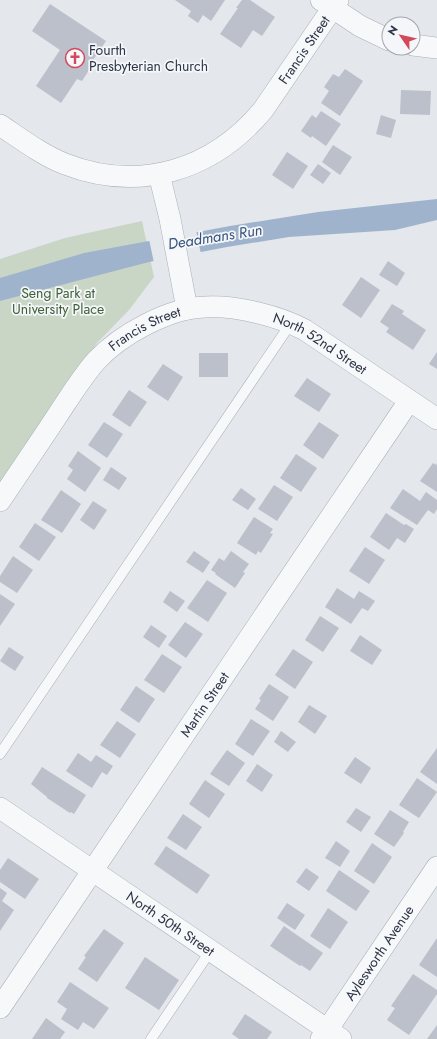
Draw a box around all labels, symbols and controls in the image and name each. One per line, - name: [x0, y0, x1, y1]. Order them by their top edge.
- street label: Francis Street: [273, 11, 335, 88]
- north arrow: [381, 16, 421, 56]
- text: N: [384, 22, 402, 39]
- place label: Fourth Presbyterian Church: [89, 40, 208, 76]
- church icon: Fourth Presbyterian Church: [64, 47, 86, 69]
- water label: Deadmans Run: [166, 219, 264, 255]
- park label: Seng Park at University Place: [12, 283, 104, 319]
- street label: Francis Street: [104, 301, 183, 356]
- street label: North 52nd Street: [270, 308, 372, 379]
- street label: Martin Street: [175, 667, 234, 741]
- street label: North 50th Street: [122, 886, 219, 961]
- street label: Aylesworth Avenue: [340, 901, 419, 1004]

